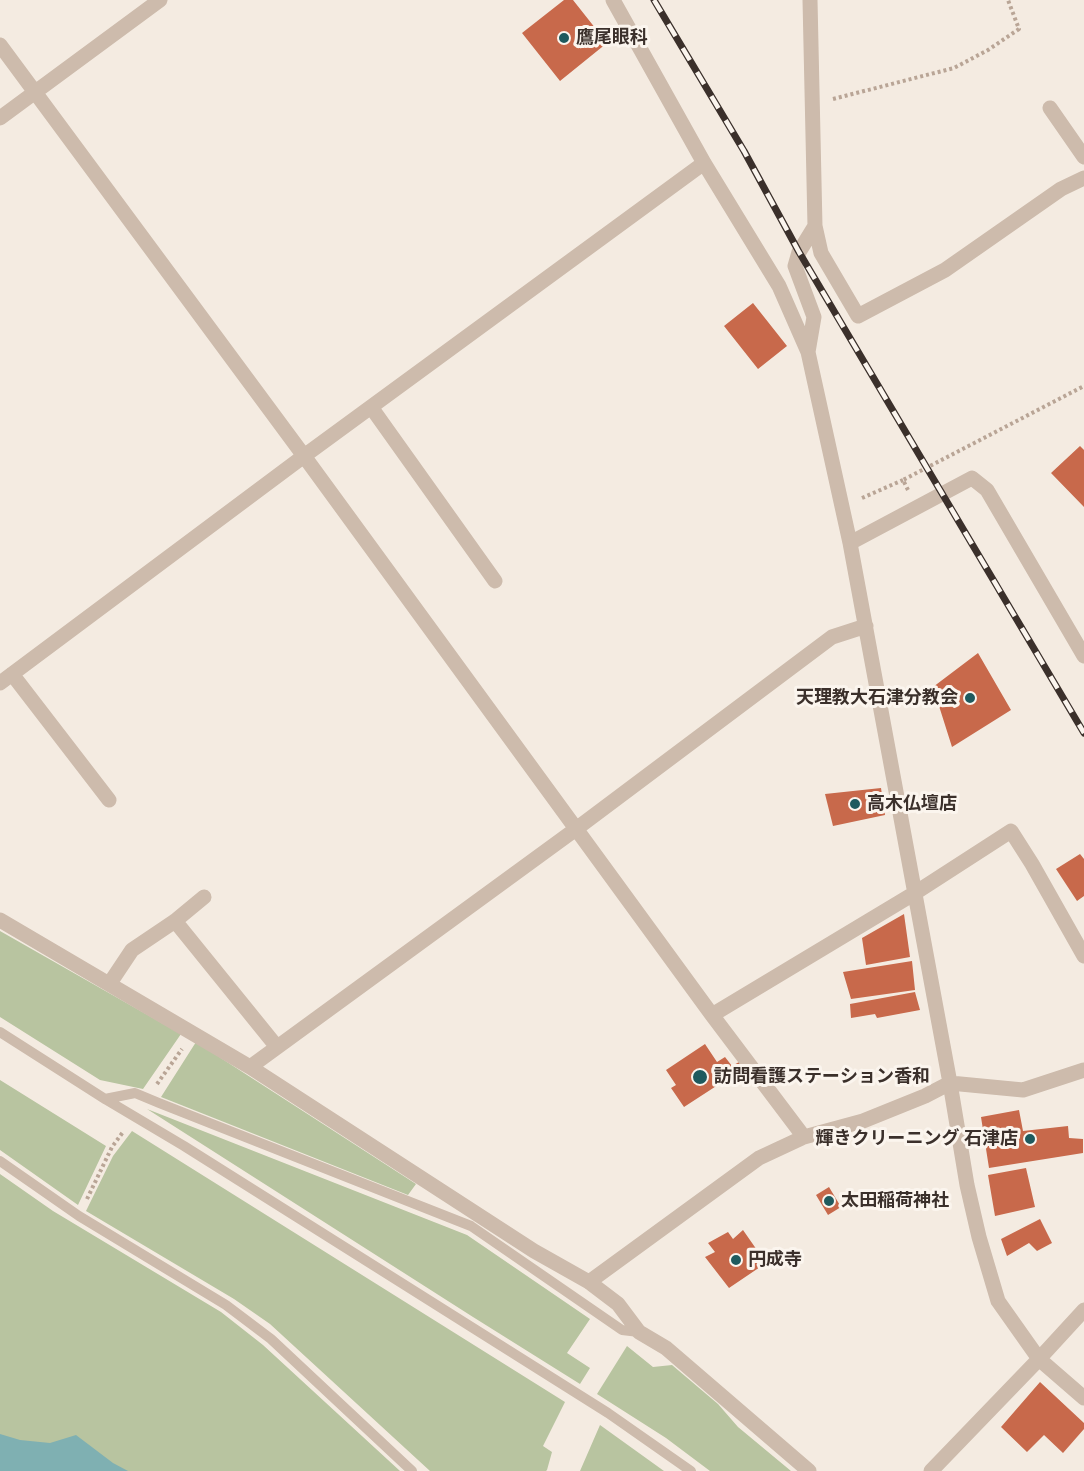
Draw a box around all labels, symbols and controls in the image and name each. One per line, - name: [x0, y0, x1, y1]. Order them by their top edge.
- place label: 鷹尾眼科: [576, 27, 648, 49]
- marker: 鷹尾眼科: [557, 31, 571, 45]
- place label: 天理教大石津分教会: [796, 687, 958, 709]
- marker: 天理教大石津分教会: [963, 691, 977, 705]
- place label: 高木仏壇店: [867, 793, 957, 815]
- marker: 高木仏壇店: [848, 797, 862, 811]
- place label: 訪問看護ステーション香和: [714, 1066, 930, 1088]
- marker: 訪問看護ステーション香和: [691, 1068, 709, 1086]
- place label: 輝きクリーニング 石津店: [815, 1128, 1018, 1150]
- marker: 輝きクリーニング 石津店: [1023, 1132, 1037, 1146]
- place label: 太田稲荷神社: [841, 1190, 949, 1212]
- marker: 太田稲荷神社: [822, 1194, 836, 1208]
- place label: 円成寺: [748, 1249, 802, 1271]
- marker: 円成寺: [729, 1253, 743, 1267]

